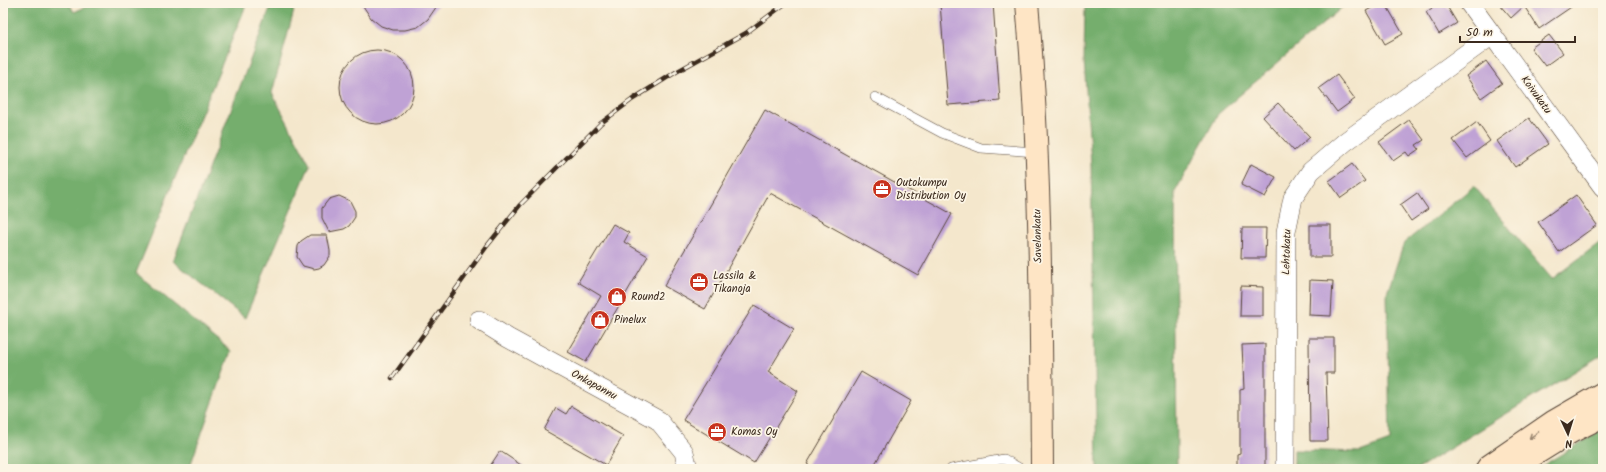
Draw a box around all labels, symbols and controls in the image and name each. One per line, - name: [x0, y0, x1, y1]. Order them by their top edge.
- scale bar: [1460, 18, 1575, 44]
- text: 50 m: [1466, 23, 1493, 42]
- street label: Koivukatu: [1516, 72, 1557, 119]
- place label: Outokumpu Distribution Oy: [896, 174, 967, 205]
- office icon: Outokumpu Distribution Oy: [871, 178, 893, 200]
- street label: Savelankatu: [1029, 208, 1047, 263]
- street label: Lehtokatu: [1277, 228, 1297, 275]
- place label: Lassila & Tikanoja: [713, 267, 756, 298]
- office icon: Lassila & Tikanoja: [688, 271, 710, 293]
- shop icon: Round2: [606, 286, 628, 308]
- place label: Round2: [631, 288, 665, 306]
- shop icon: Pinelux: [589, 309, 611, 331]
- place label: Pinelux: [614, 311, 646, 329]
- street label: Onkapannu: [568, 365, 621, 405]
- north arrow: [1548, 414, 1588, 454]
- office icon: Komas Oy: [706, 421, 728, 443]
- place label: Komas Oy: [731, 423, 778, 441]
- one-way arrow: [1529, 431, 1540, 439]
- text: N: [1564, 434, 1573, 452]

